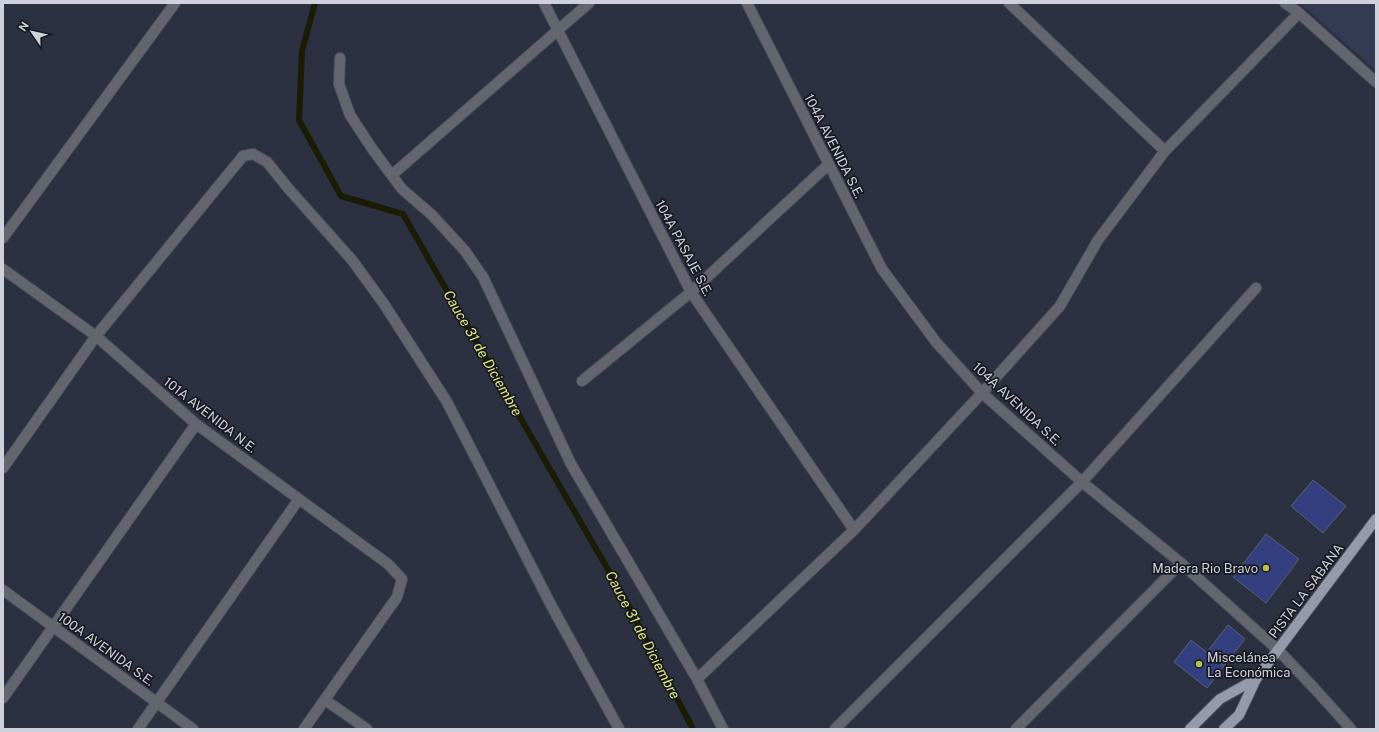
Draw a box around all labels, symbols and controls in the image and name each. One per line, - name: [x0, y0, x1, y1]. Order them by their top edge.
- north arrow: [12, 12, 52, 52]
- text: N: [16, 19, 31, 33]
- street label: 104A AVENIDA S.E.: [801, 91, 867, 201]
- street label: 104A PASAJE S.E.: [652, 197, 716, 299]
- water label: Cauce 31 de Diciembre: [440, 287, 526, 419]
- street label: 104A AVENIDA S.E.: [970, 359, 1064, 449]
- street label: 101A AVENIDA N.E.: [161, 374, 259, 456]
- street label: PISTA LA SABANA: [1266, 541, 1346, 641]
- place label: Madera Rio Bravo: [1152, 561, 1258, 576]
- marker: Madera Rio Bravo: [1261, 563, 1271, 573]
- water label: Cauce 31 de Diciembre: [602, 568, 684, 702]
- street label: 100A AVENIDA S.E.: [55, 609, 157, 689]
- place label: Miscelánea La Económica: [1207, 650, 1290, 680]
- marker: Miscelánea La Económica: [1194, 659, 1204, 669]

